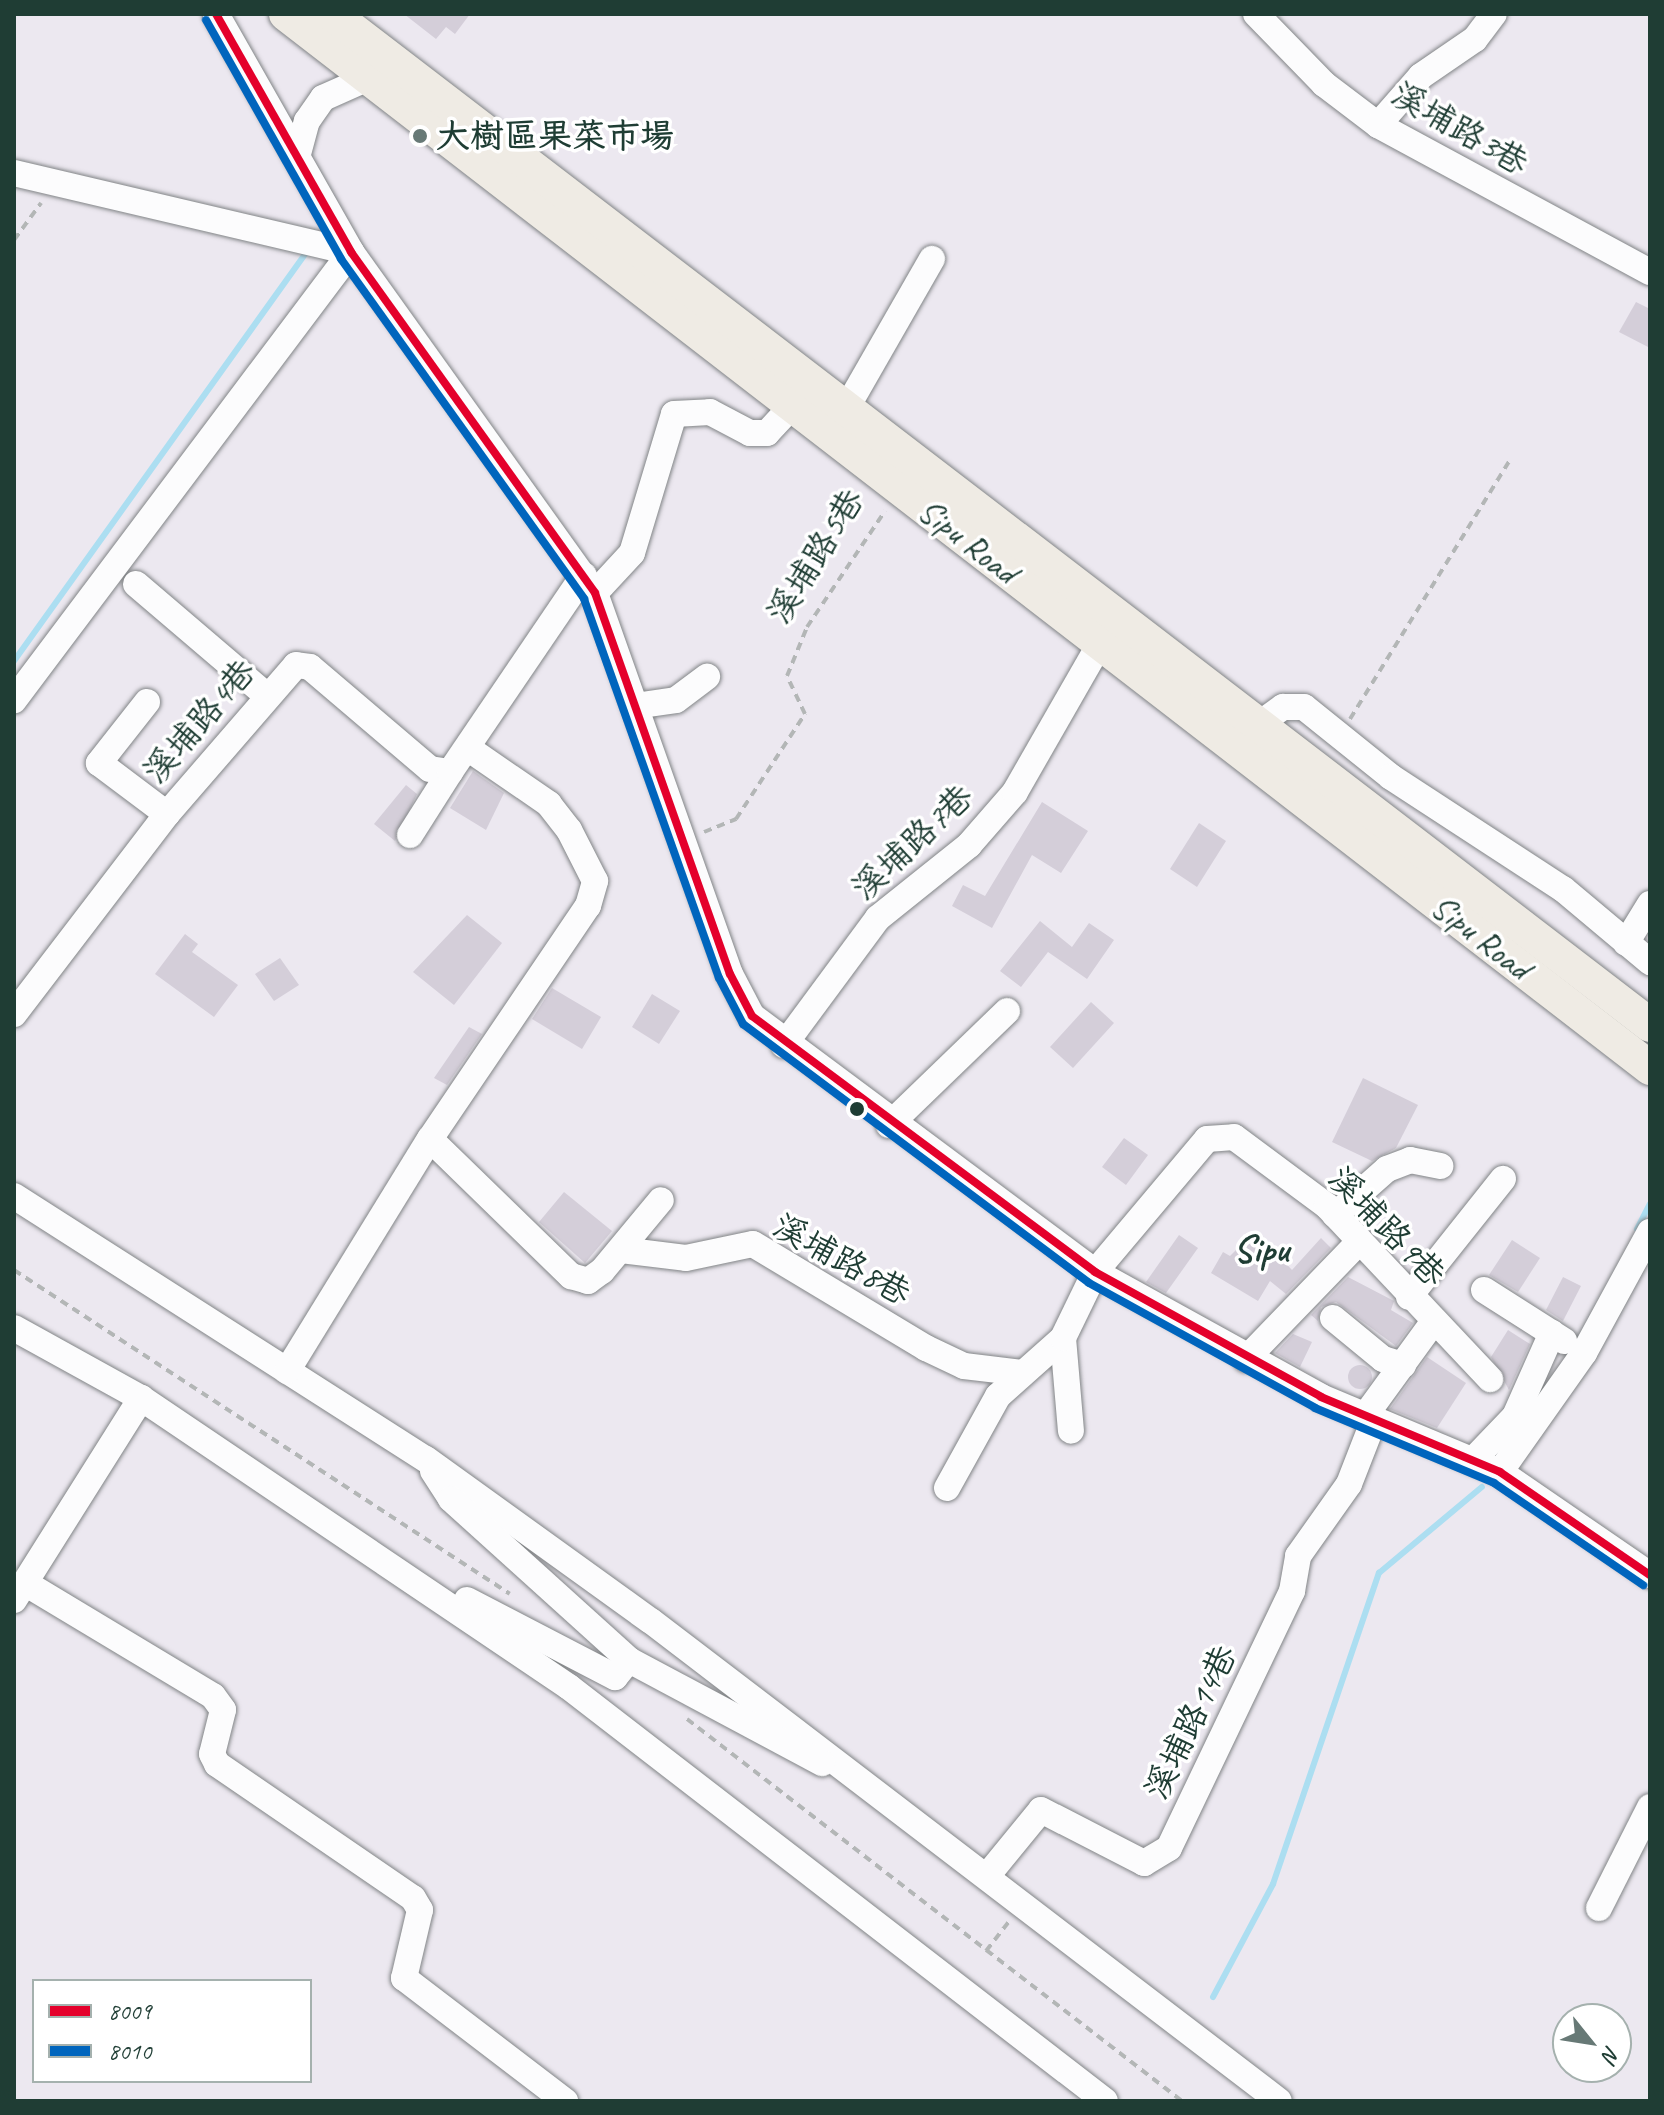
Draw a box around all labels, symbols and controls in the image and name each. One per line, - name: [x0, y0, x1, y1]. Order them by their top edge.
- street label: 溪埔路3巷: [1384, 73, 1536, 183]
- place label: 大樹區果菜市場: [436, 116, 674, 156]
- marker: 大樹區果菜市場: [411, 127, 429, 145]
- street label: 溪埔路5巷: [758, 481, 872, 631]
- street label: Sipu Road: [910, 490, 1026, 592]
- street label: 溪埔路4巷: [134, 651, 264, 791]
- street label: 溪埔路7巷: [843, 775, 981, 909]
- street label: Sipu Road: [1423, 886, 1539, 988]
- unlabelled marker: [849, 1101, 865, 1117]
- street label: 溪埔路9巷: [1320, 1157, 1454, 1295]
- street label: 溪埔路8巷: [766, 1204, 918, 1314]
- district label: Sipu: [1233, 1227, 1289, 1273]
- street label: 溪埔路14巷: [1135, 1638, 1245, 1806]
- legend: [32, 1979, 312, 2083]
- text: 8009: [108, 1996, 151, 2026]
- north arrow: [1552, 2003, 1632, 2083]
- text: 8010: [108, 2036, 151, 2066]
- text: N: [1596, 2041, 1627, 2067]

